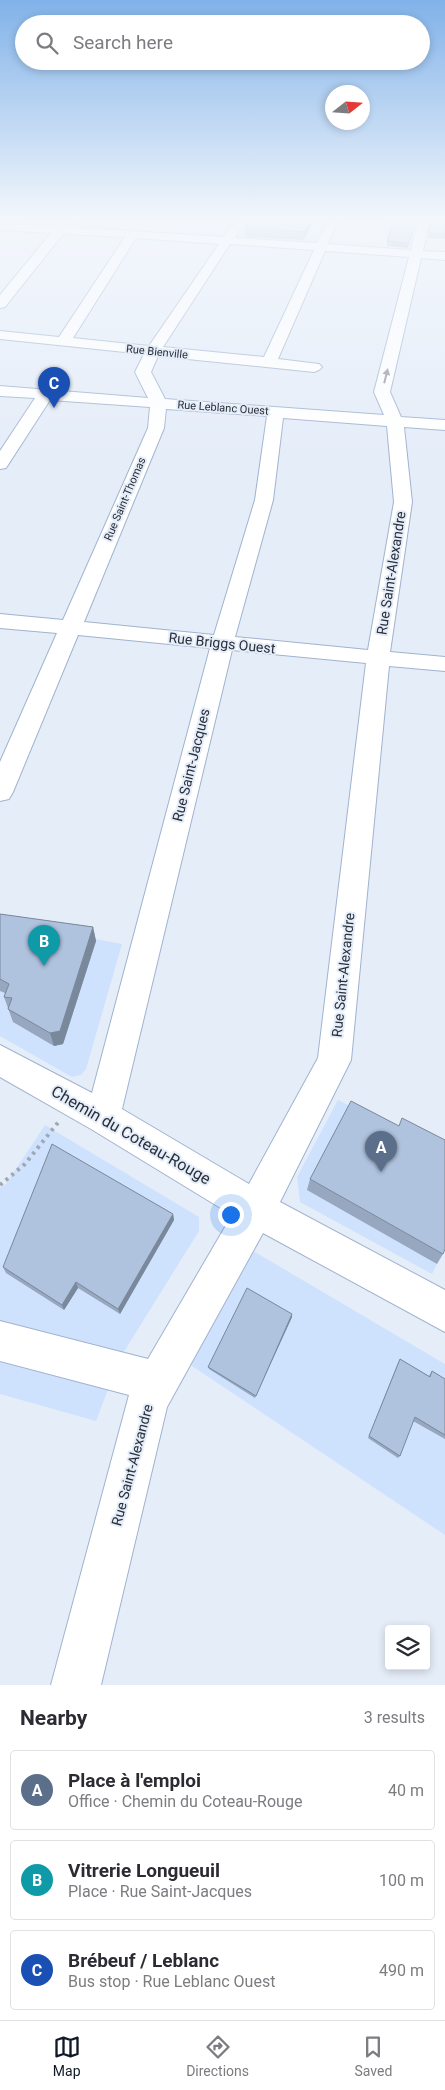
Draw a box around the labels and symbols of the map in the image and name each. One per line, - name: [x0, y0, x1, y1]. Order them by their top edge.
- north arrow: [325, 85, 370, 130]
- street label: Rue Bienville: [125, 342, 189, 362]
- pin: C: [38, 367, 70, 408]
- one-way arrow: [382, 368, 390, 383]
- street label: Rue Leblanc Ouest: [177, 398, 269, 418]
- street label: Rue Saint-Thomas: [102, 455, 149, 543]
- street label: Rue Saint-Alexandre: [373, 510, 409, 636]
- street label: Rue Briggs Ouest: [168, 629, 277, 657]
- street label: Rue Saint-Jacques: [169, 707, 213, 823]
- street label: Rue Saint-Alexandre: [329, 912, 357, 1038]
- pin: B: [28, 925, 60, 966]
- street label: Chemin du Coteau-Rouge: [48, 1082, 214, 1188]
- pin: A: [365, 1131, 397, 1172]
- your location: [218, 1202, 244, 1228]
- street label: Rue Saint-Alexandre: [108, 1403, 156, 1527]

